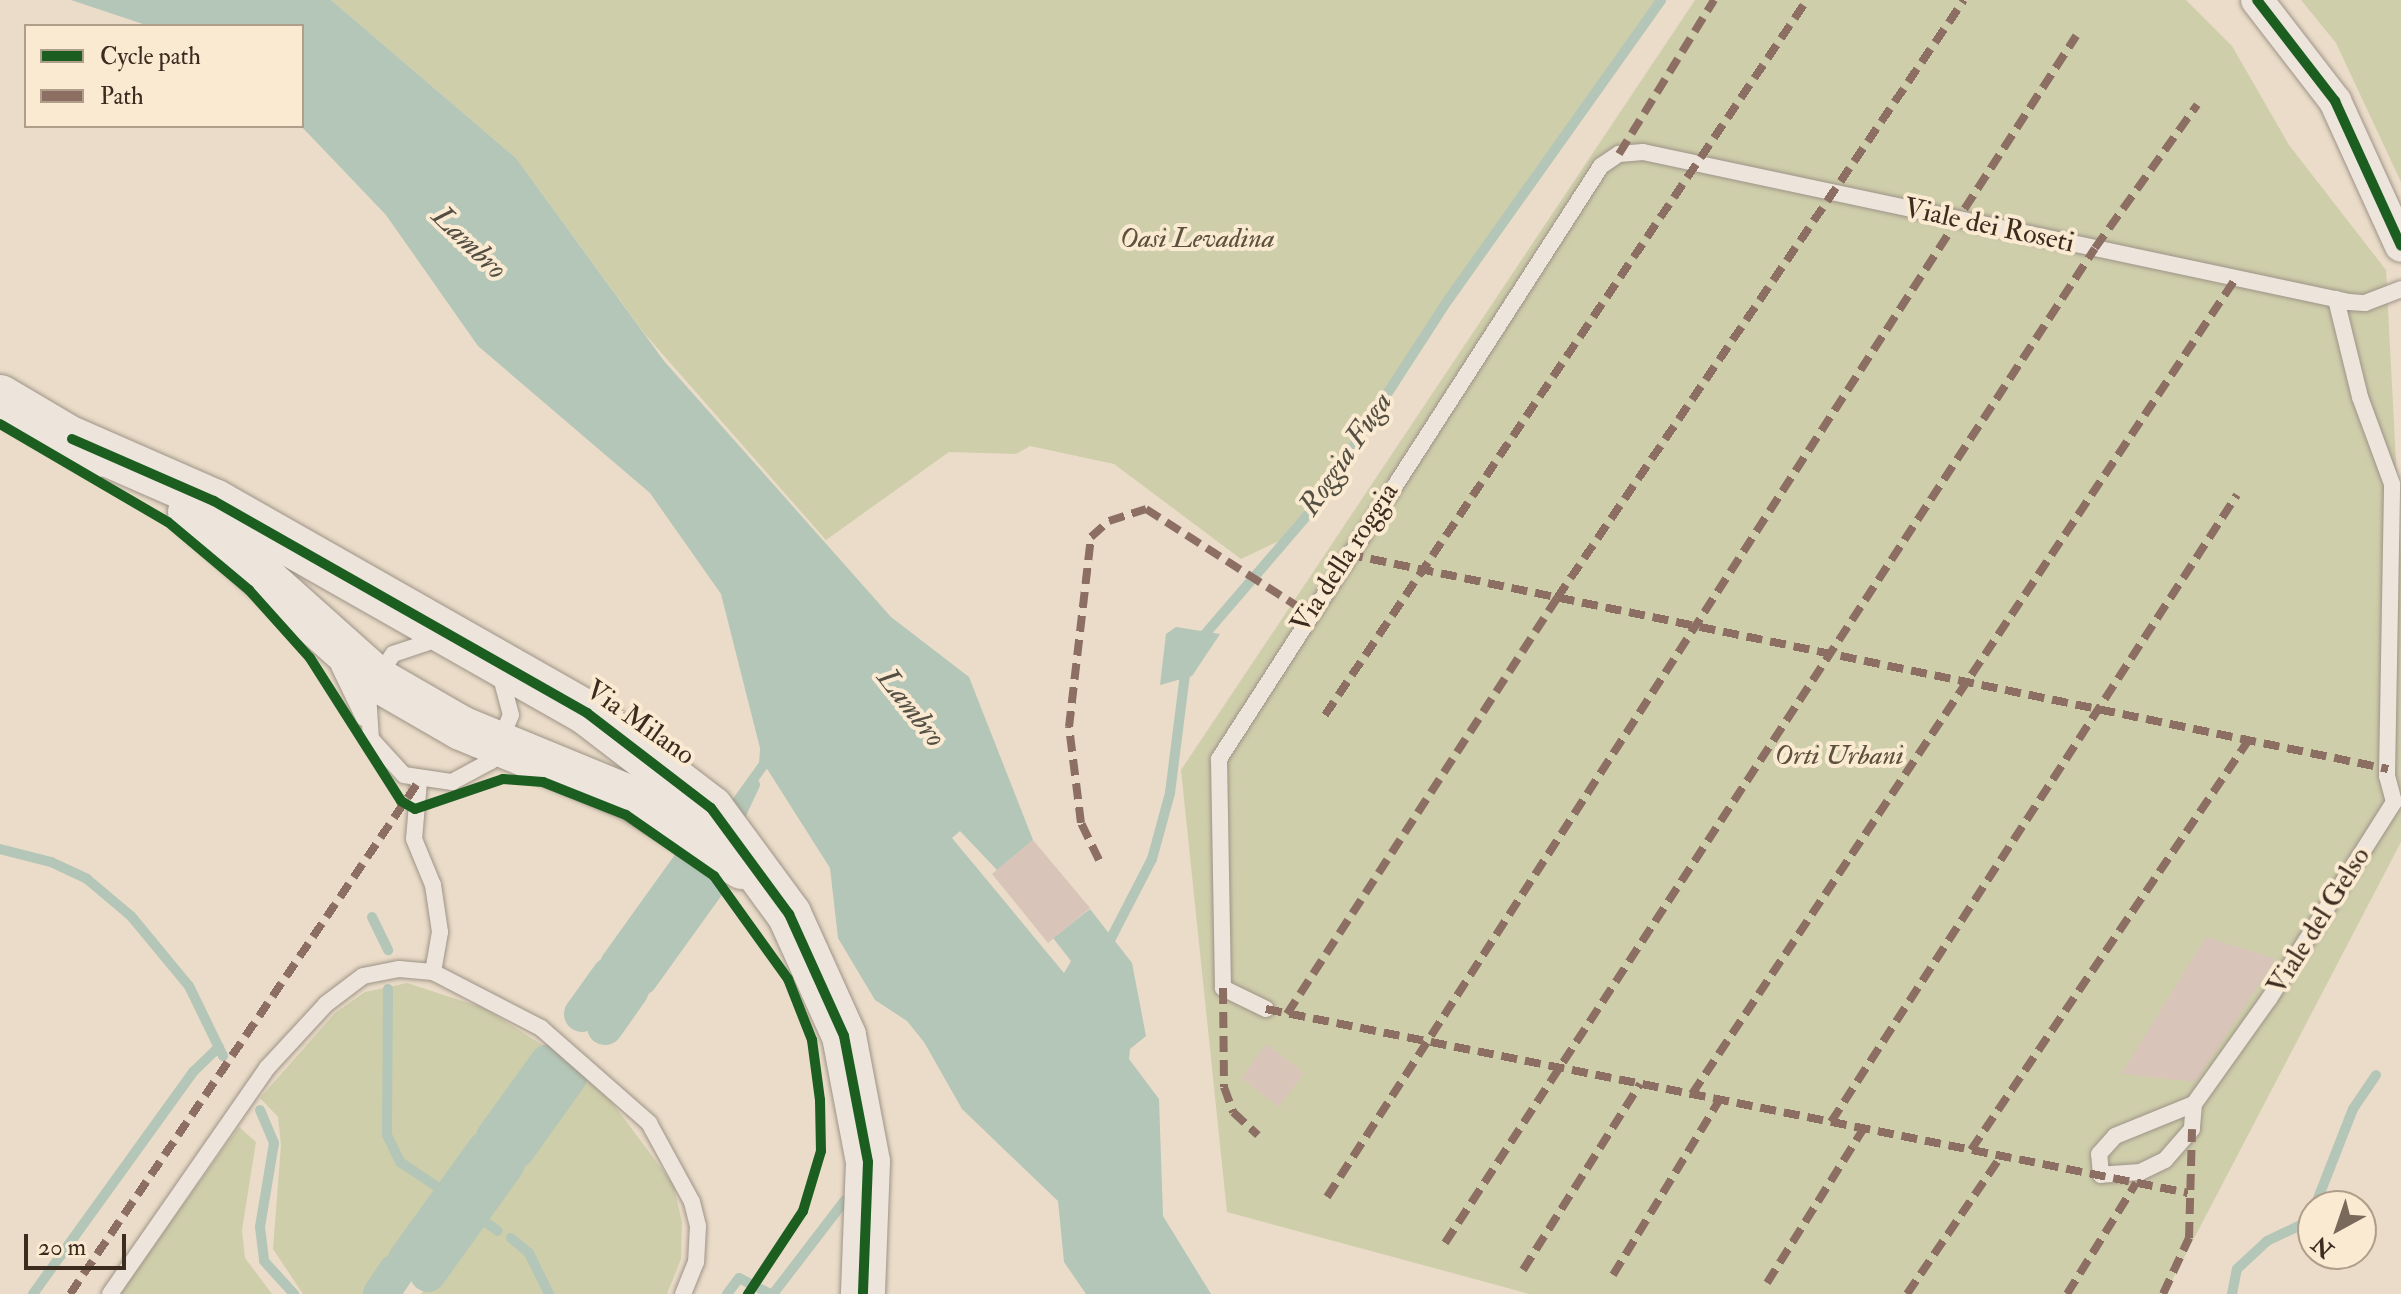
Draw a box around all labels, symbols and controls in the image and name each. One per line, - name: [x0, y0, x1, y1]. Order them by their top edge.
- legend: [24, 24, 304, 128]
- text: Cycle path: [100, 41, 201, 72]
- text: Path: [100, 81, 144, 112]
- street label: Viale dei Roseti: [1901, 192, 2077, 260]
- water label: Lambro: [424, 199, 514, 287]
- park label: Oasi Levadina: [1119, 222, 1275, 256]
- water label: Roggia Fuga: [1292, 386, 1400, 522]
- street label: Via della roggia: [1284, 477, 1406, 639]
- water label: Lambro: [869, 661, 953, 755]
- street label: Via Milano: [579, 673, 701, 773]
- park label: Orti Urbani: [1774, 739, 1904, 773]
- street label: Viale del Gelso: [2260, 841, 2378, 1001]
- north arrow: [2297, 1190, 2377, 1270]
- scale bar: [28, 1218, 130, 1268]
- text: N: [2306, 1230, 2339, 1264]
- text: 20 m: [38, 1232, 86, 1263]

